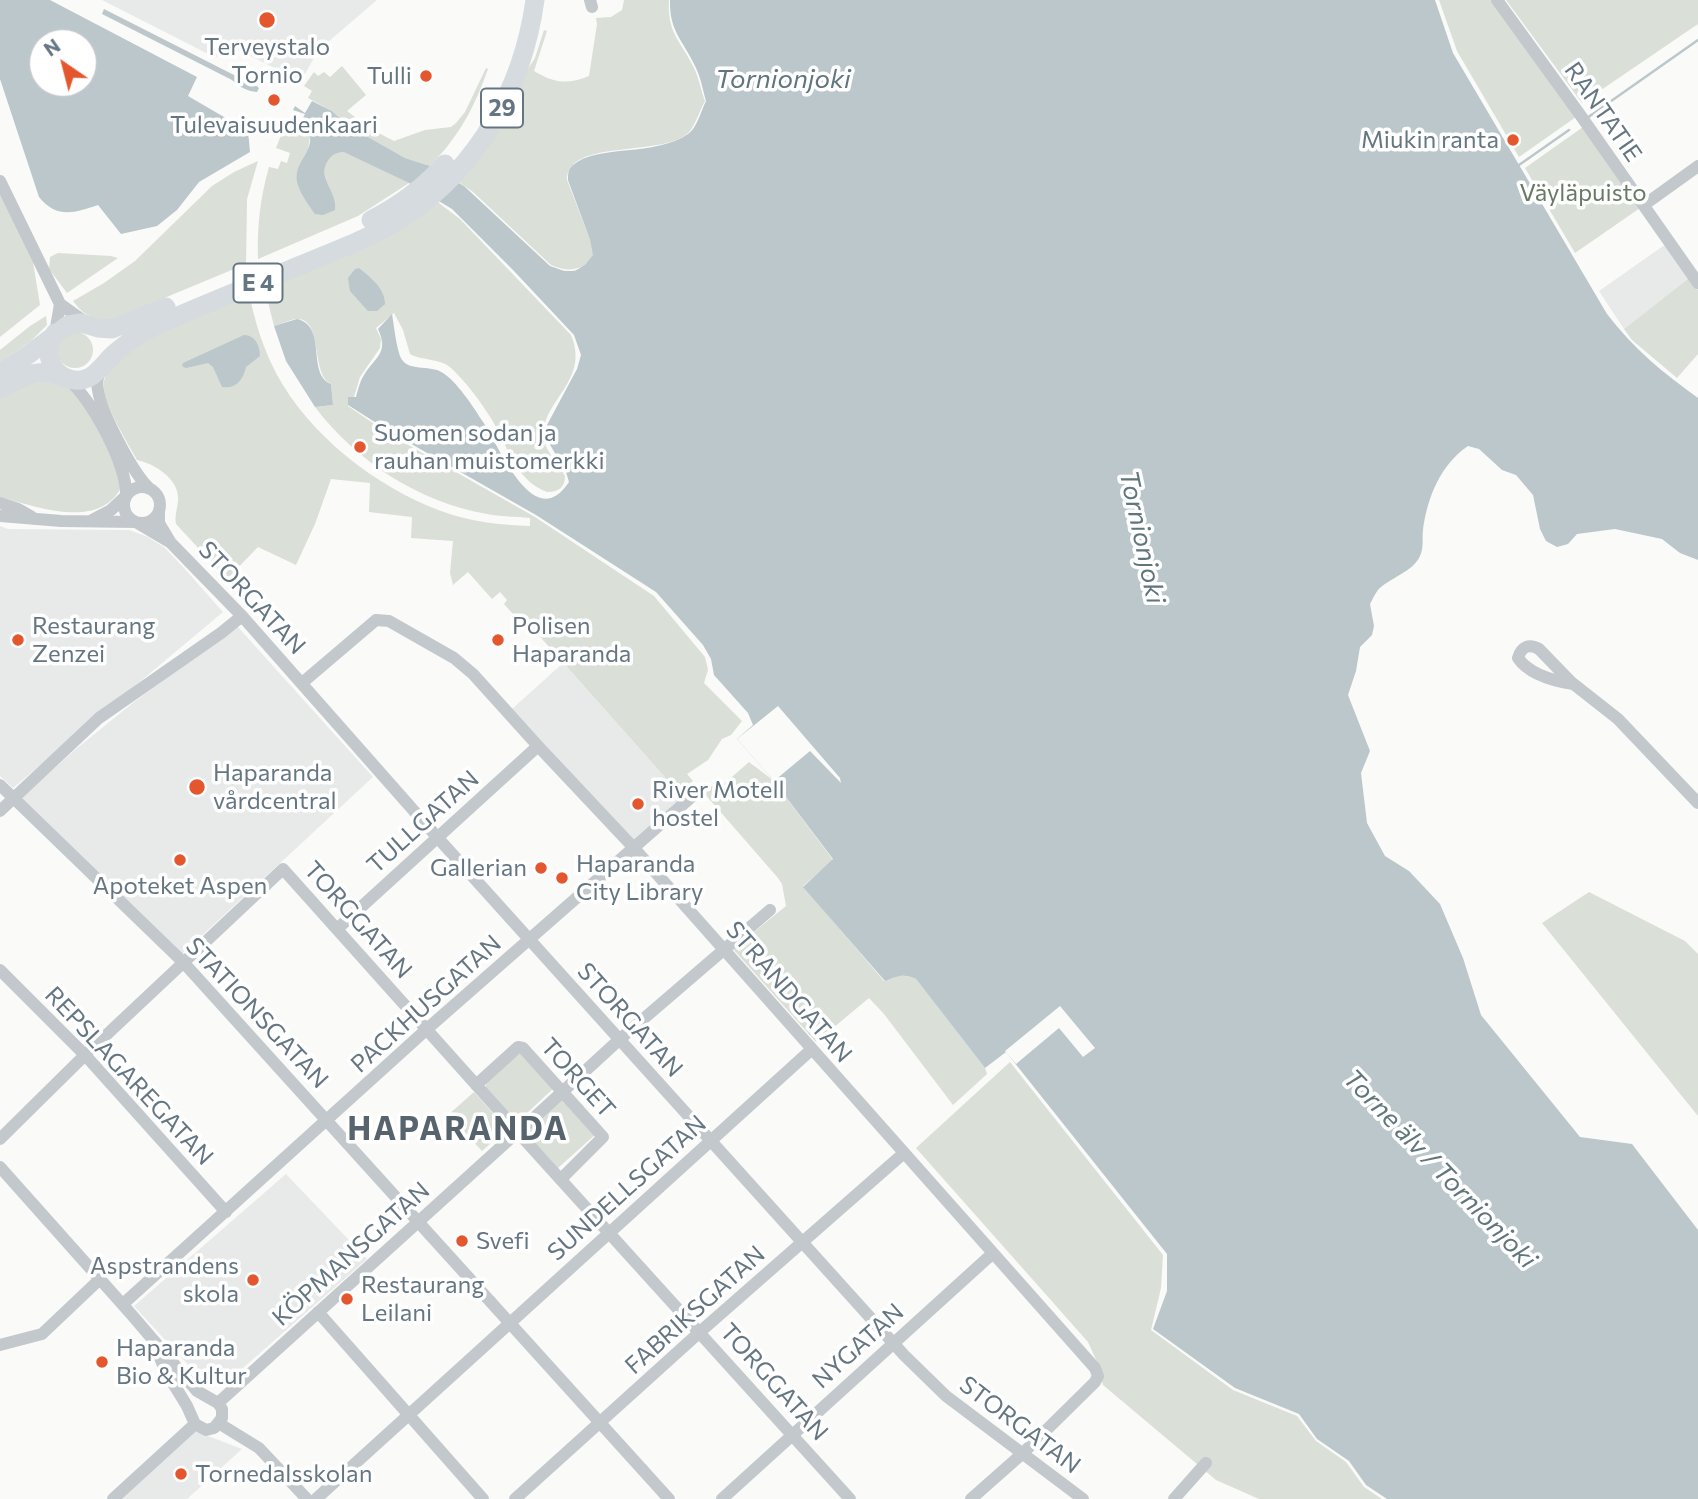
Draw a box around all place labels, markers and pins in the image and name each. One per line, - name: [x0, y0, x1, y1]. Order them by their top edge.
- marker: Terveystalo Tornio: [257, 10, 277, 30]
- place label: Terveystalo Tornio: [204, 33, 330, 89]
- place label: Tulli: [367, 62, 412, 90]
- marker: Tulli: [418, 68, 434, 84]
- marker: Tulevaisuudenkaari: [266, 92, 282, 108]
- place label: Tulevaisuudenkaari: [170, 111, 378, 139]
- place label: Miukin ranta: [1361, 126, 1499, 154]
- marker: Miukin ranta: [1505, 132, 1521, 148]
- place label: Suomen sodan ja rauhan muistomerkki: [374, 419, 605, 475]
- marker: Suomen sodan ja rauhan muistomerkki: [352, 439, 368, 455]
- place label: Restaurang Zenzei: [32, 612, 155, 668]
- place label: Polisen Haparanda: [512, 612, 631, 668]
- marker: Restaurang Zenzei: [10, 632, 26, 648]
- marker: Polisen Haparanda: [490, 632, 506, 648]
- place label: Haparanda vårdcentral: [213, 759, 337, 815]
- place label: River Motell hostel: [652, 776, 785, 832]
- marker: Haparanda vårdcentral: [187, 777, 207, 797]
- marker: River Motell hostel: [630, 796, 646, 812]
- place label: Haparanda City Library: [576, 850, 703, 906]
- marker: Apoteket Aspen: [172, 852, 188, 868]
- place label: Gallerian: [430, 854, 527, 882]
- marker: Gallerian: [533, 860, 549, 876]
- marker: Haparanda City Library: [554, 870, 570, 886]
- place label: Apoteket Aspen: [93, 872, 267, 900]
- place label: Svefi: [476, 1227, 530, 1255]
- marker: Svefi: [454, 1233, 470, 1249]
- place label: Aspstrandens skola: [90, 1252, 239, 1308]
- place label: Restaurang Leilani: [361, 1271, 484, 1327]
- marker: Aspstrandens skola: [245, 1272, 261, 1288]
- marker: Restaurang Leilani: [339, 1291, 355, 1307]
- place label: Haparanda Bio & Kultur: [116, 1334, 247, 1390]
- marker: Haparanda Bio & Kultur: [94, 1354, 110, 1370]
- place label: Tornedalsskolan: [195, 1460, 372, 1488]
- marker: Tornedalsskolan: [173, 1466, 189, 1482]

